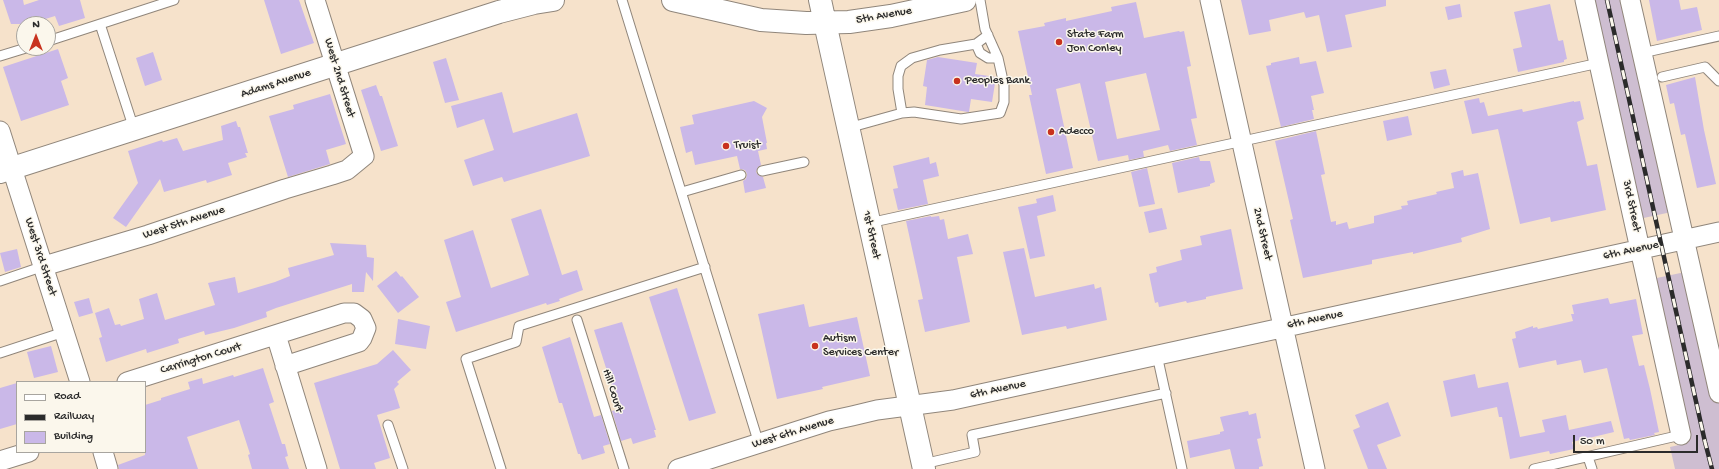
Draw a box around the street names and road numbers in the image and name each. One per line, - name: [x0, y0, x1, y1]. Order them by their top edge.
- street label: 5th Avenue: [855, 4, 913, 28]
- street label: West 2nd Street: [320, 37, 358, 119]
- street label: Adams Avenue: [239, 66, 313, 102]
- street label: 3rd Street: [1619, 179, 1643, 233]
- street label: West 5th Avenue: [141, 203, 227, 243]
- street label: 2nd Street: [1249, 206, 1275, 262]
- street label: 1st Street: [859, 210, 883, 260]
- street label: West 3rd Street: [21, 216, 59, 298]
- street label: 6th Avenue: [1602, 238, 1660, 264]
- street label: 6th Avenue: [1286, 307, 1344, 333]
- street label: Carrington Court: [159, 340, 243, 378]
- street label: Hill Court: [598, 367, 626, 415]
- street label: 6th Avenue: [969, 377, 1027, 403]
- street label: West 6th Avenue: [750, 414, 836, 452]

